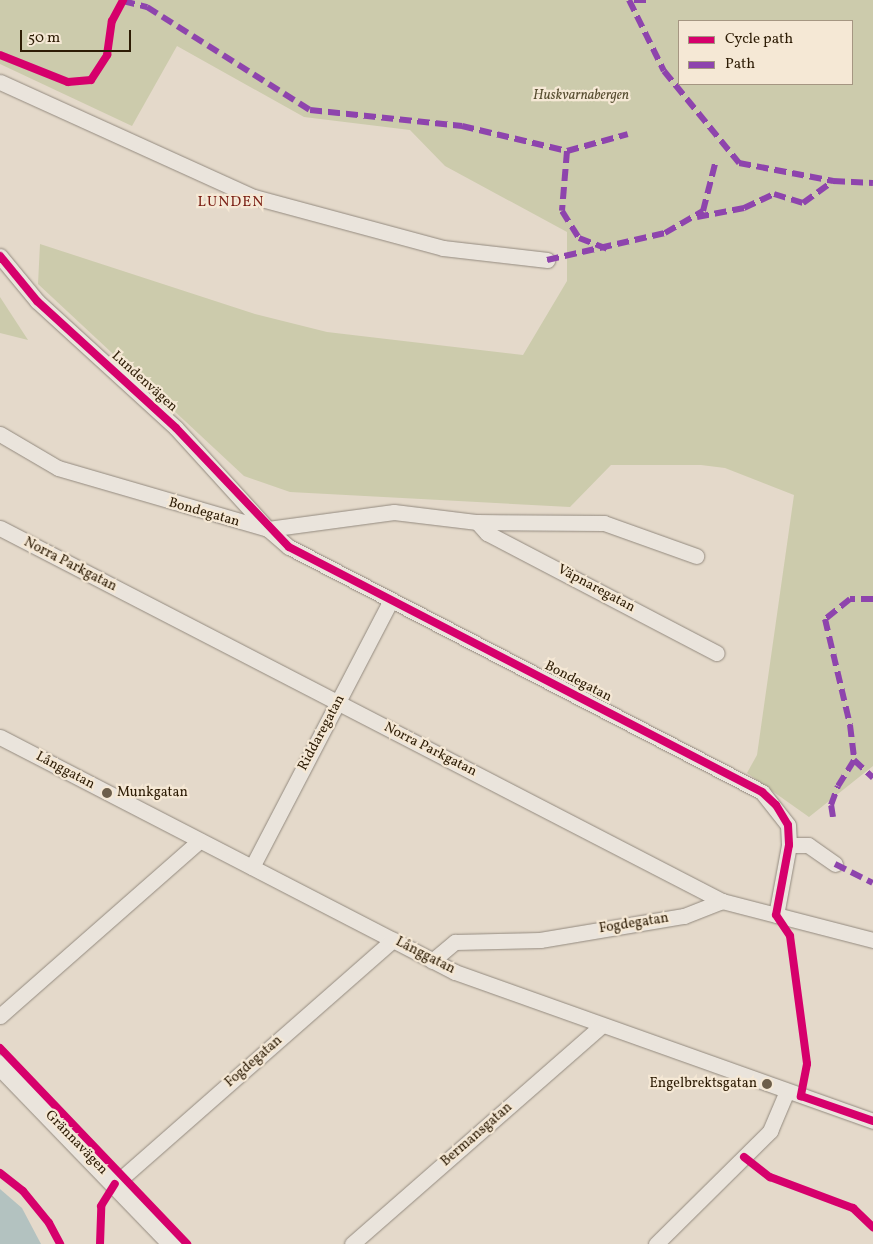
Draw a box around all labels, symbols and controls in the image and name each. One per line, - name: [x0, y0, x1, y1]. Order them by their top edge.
- scale bar: [22, 20, 134, 52]
- legend: [678, 20, 853, 85]
- text: 50 m: [28, 28, 60, 49]
- text: Cycle path: [725, 29, 793, 50]
- text: Path: [725, 54, 755, 75]
- park label: Huskvarnabergen: [533, 88, 629, 104]
- district label: LUNDEN: [197, 194, 265, 212]
- street label: Lundenvägen: [108, 348, 180, 416]
- street label: Bondegatan: [166, 495, 242, 531]
- street label: Norra Parkgatan: [21, 534, 119, 596]
- street label: Väpnaregatan: [554, 561, 638, 617]
- street label: Bondegatan: [542, 658, 614, 706]
- street label: Riddaregatan: [295, 692, 349, 774]
- street label: Norra Parkgatan: [381, 719, 479, 781]
- street label: Långgatan: [33, 748, 97, 794]
- place label: Munkgatan: [117, 785, 188, 801]
- marker: Munkgatan: [101, 787, 113, 799]
- street label: Fogdegatan: [598, 910, 670, 938]
- street label: Långgatan: [392, 934, 458, 978]
- street label: Fogdegatan: [222, 1033, 286, 1091]
- place label: Engelbrektsgatan: [649, 1076, 757, 1092]
- marker: Engelbrektsgatan: [761, 1078, 773, 1090]
- street label: Bermansgatan: [438, 1099, 516, 1171]
- street label: Grännavägen: [41, 1107, 111, 1179]

